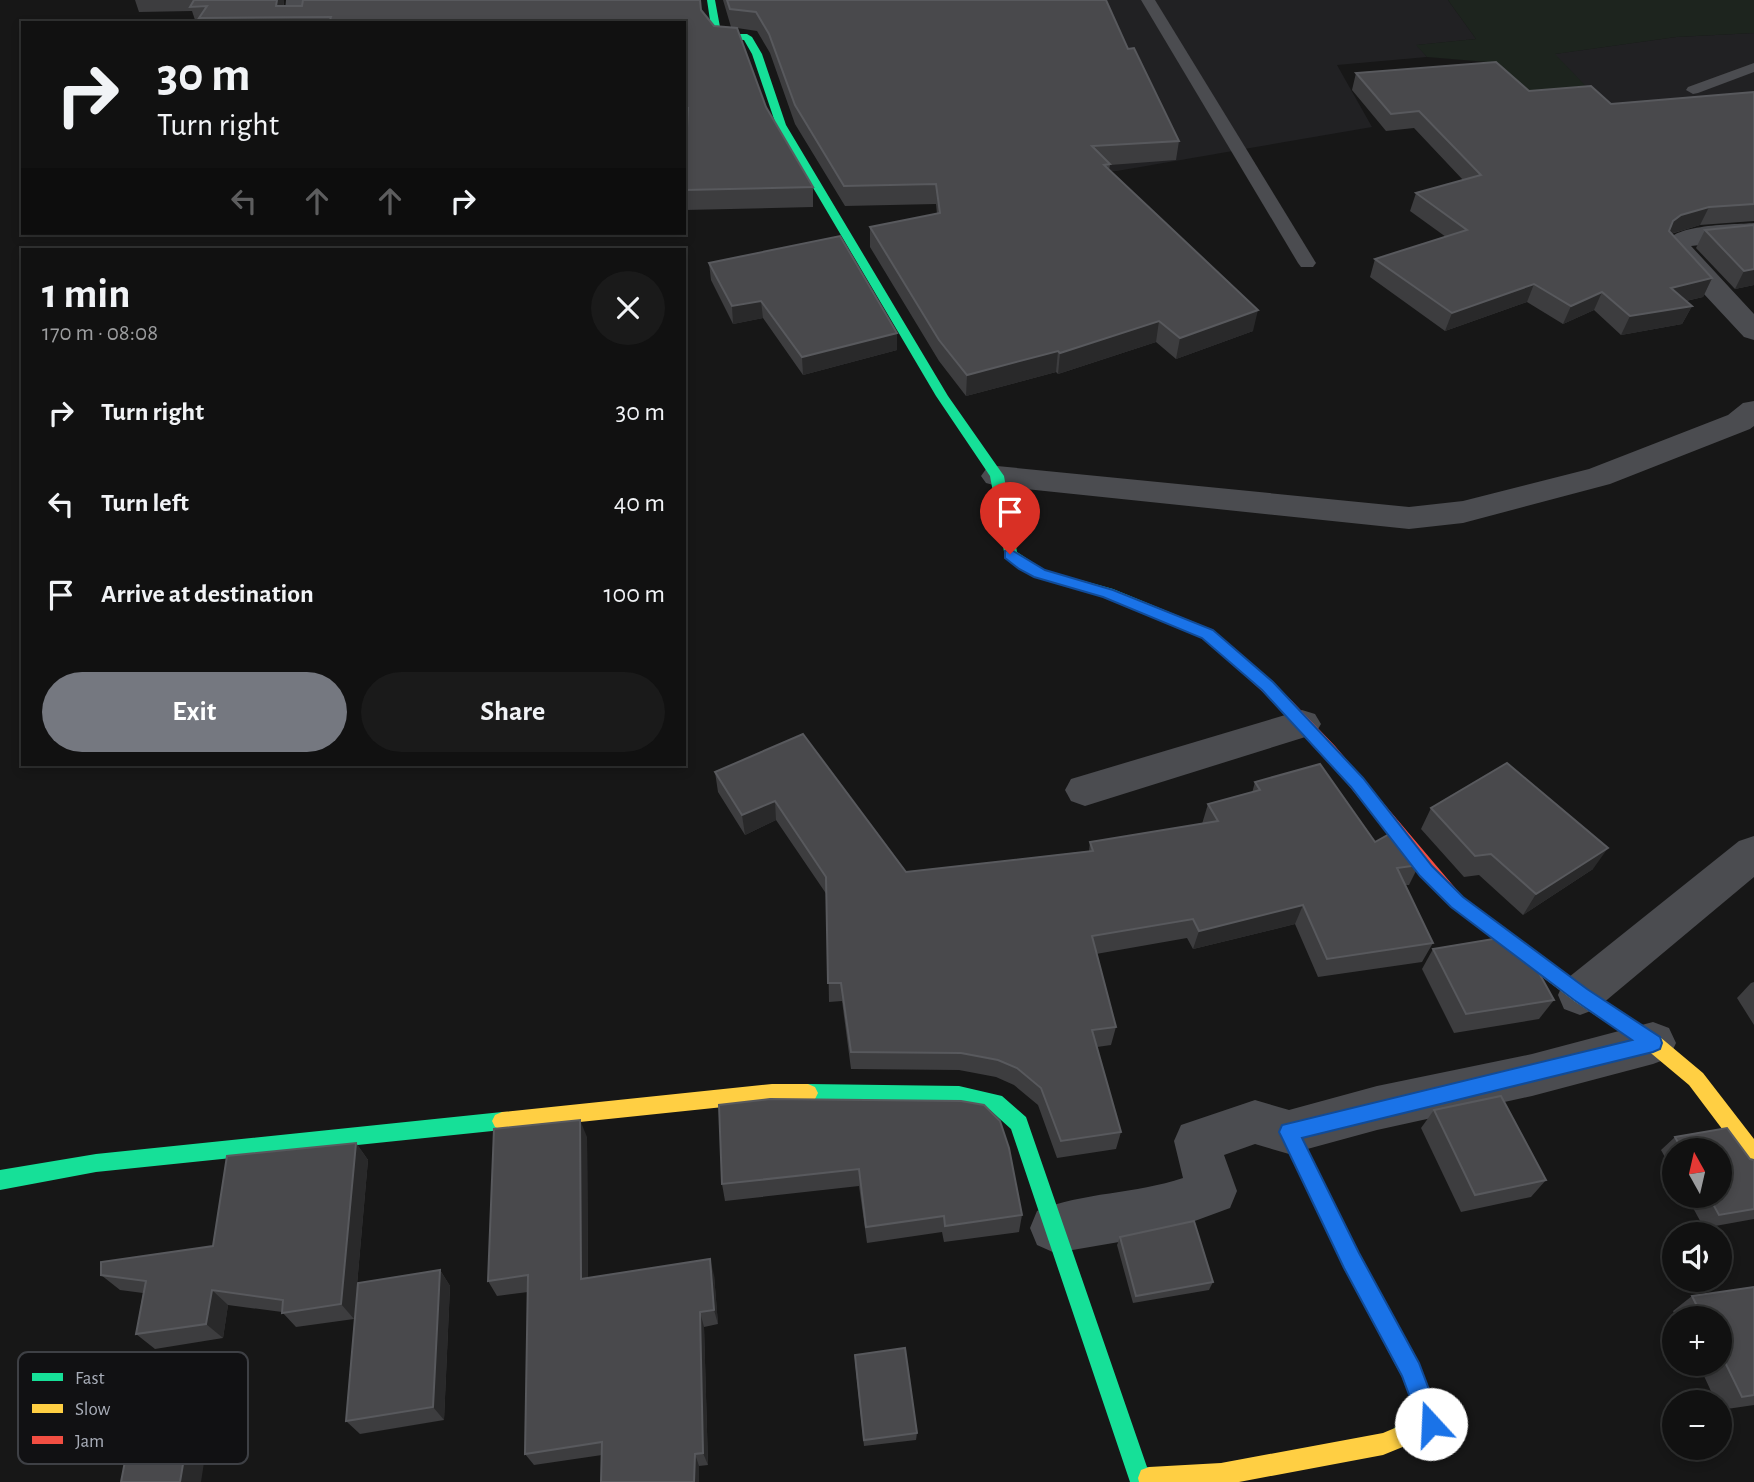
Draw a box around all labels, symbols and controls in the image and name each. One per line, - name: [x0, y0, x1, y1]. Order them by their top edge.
- icon: right: [42, 49, 133, 140]
- text: 30 m: [157, 51, 251, 100]
- text: Turn right: [157, 109, 279, 141]
- icon: left: [225, 182, 263, 220]
- icon: ahead: [298, 182, 336, 220]
- icon: ahead: [371, 182, 409, 220]
- icon: right: [444, 182, 482, 220]
- button: close: [591, 271, 665, 345]
- text: 1 min: [42, 273, 131, 315]
- text: 170 m · 08:08: [42, 322, 158, 345]
- icon: right: [42, 394, 80, 432]
- text: Turn right: [101, 399, 204, 425]
- text: 30 m: [615, 399, 665, 425]
- pin: [980, 482, 1040, 554]
- icon: left: [42, 485, 80, 523]
- text: Turn left: [101, 490, 189, 516]
- text: 40 m: [614, 490, 665, 516]
- icon: arrive: [991, 493, 1029, 531]
- icon: arrive: [42, 576, 80, 614]
- text: Arrive at destination: [101, 581, 314, 607]
- text: 100 m: [604, 581, 665, 607]
- button: Exit: [42, 672, 347, 752]
- button: Share: [361, 672, 665, 752]
- north arrow: [1662, 1138, 1732, 1208]
- map controls: [1662, 1138, 1732, 1460]
- button: sound: [1662, 1222, 1732, 1292]
- button: +: [1662, 1306, 1732, 1376]
- legend: [18, 1352, 248, 1464]
- text: Fast: [75, 1369, 105, 1388]
- position arrow: [1394, 1387, 1468, 1461]
- button: −: [1662, 1390, 1732, 1460]
- text: Slow: [75, 1400, 111, 1419]
- text: Jam: [75, 1432, 104, 1451]

